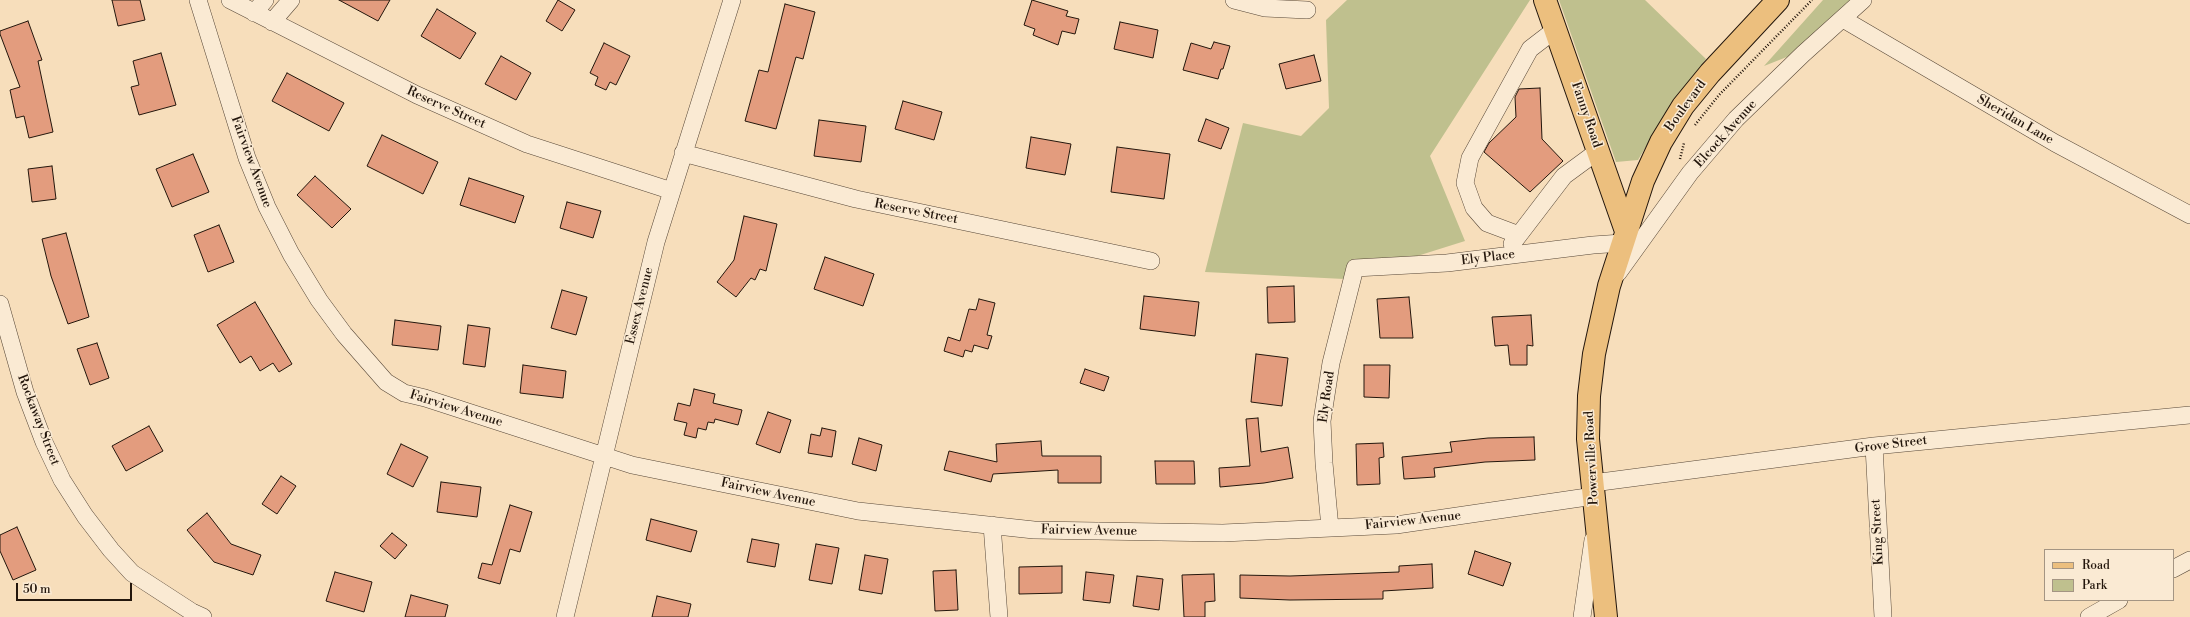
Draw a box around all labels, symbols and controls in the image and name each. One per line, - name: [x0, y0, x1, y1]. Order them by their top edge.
- street label: Boulevard: [1662, 77, 1710, 135]
- street label: Fanny Road: [1567, 80, 1605, 150]
- street label: Reserve Street: [404, 84, 488, 132]
- street label: Sheridan Lane: [1974, 92, 2056, 148]
- street label: Elcock Avenue: [1692, 97, 1760, 171]
- street label: Fairview Avenue: [227, 114, 275, 210]
- street label: Reserve Street: [873, 196, 959, 228]
- street label: Ely Place: [1460, 247, 1516, 269]
- street label: Essex Avenue: [623, 266, 657, 346]
- street label: Ely Road: [1316, 370, 1338, 424]
- street label: Rockaway Street: [13, 372, 63, 468]
- street label: Fairview Avenue: [408, 387, 504, 431]
- street label: Powerville Road: [1582, 410, 1602, 506]
- street label: Grove Street: [1854, 433, 1928, 457]
- street label: Fairview Avenue: [719, 475, 817, 511]
- street label: King Street: [1868, 499, 1888, 565]
- street label: Fairview Avenue: [1364, 508, 1462, 534]
- street label: Fairview Avenue: [1041, 522, 1137, 540]
- legend: [2044, 549, 2174, 601]
- text: Road: [2082, 558, 2110, 573]
- scale bar: [18, 575, 134, 601]
- text: Park: [2082, 578, 2107, 593]
- text: 50 m: [23, 582, 51, 597]

